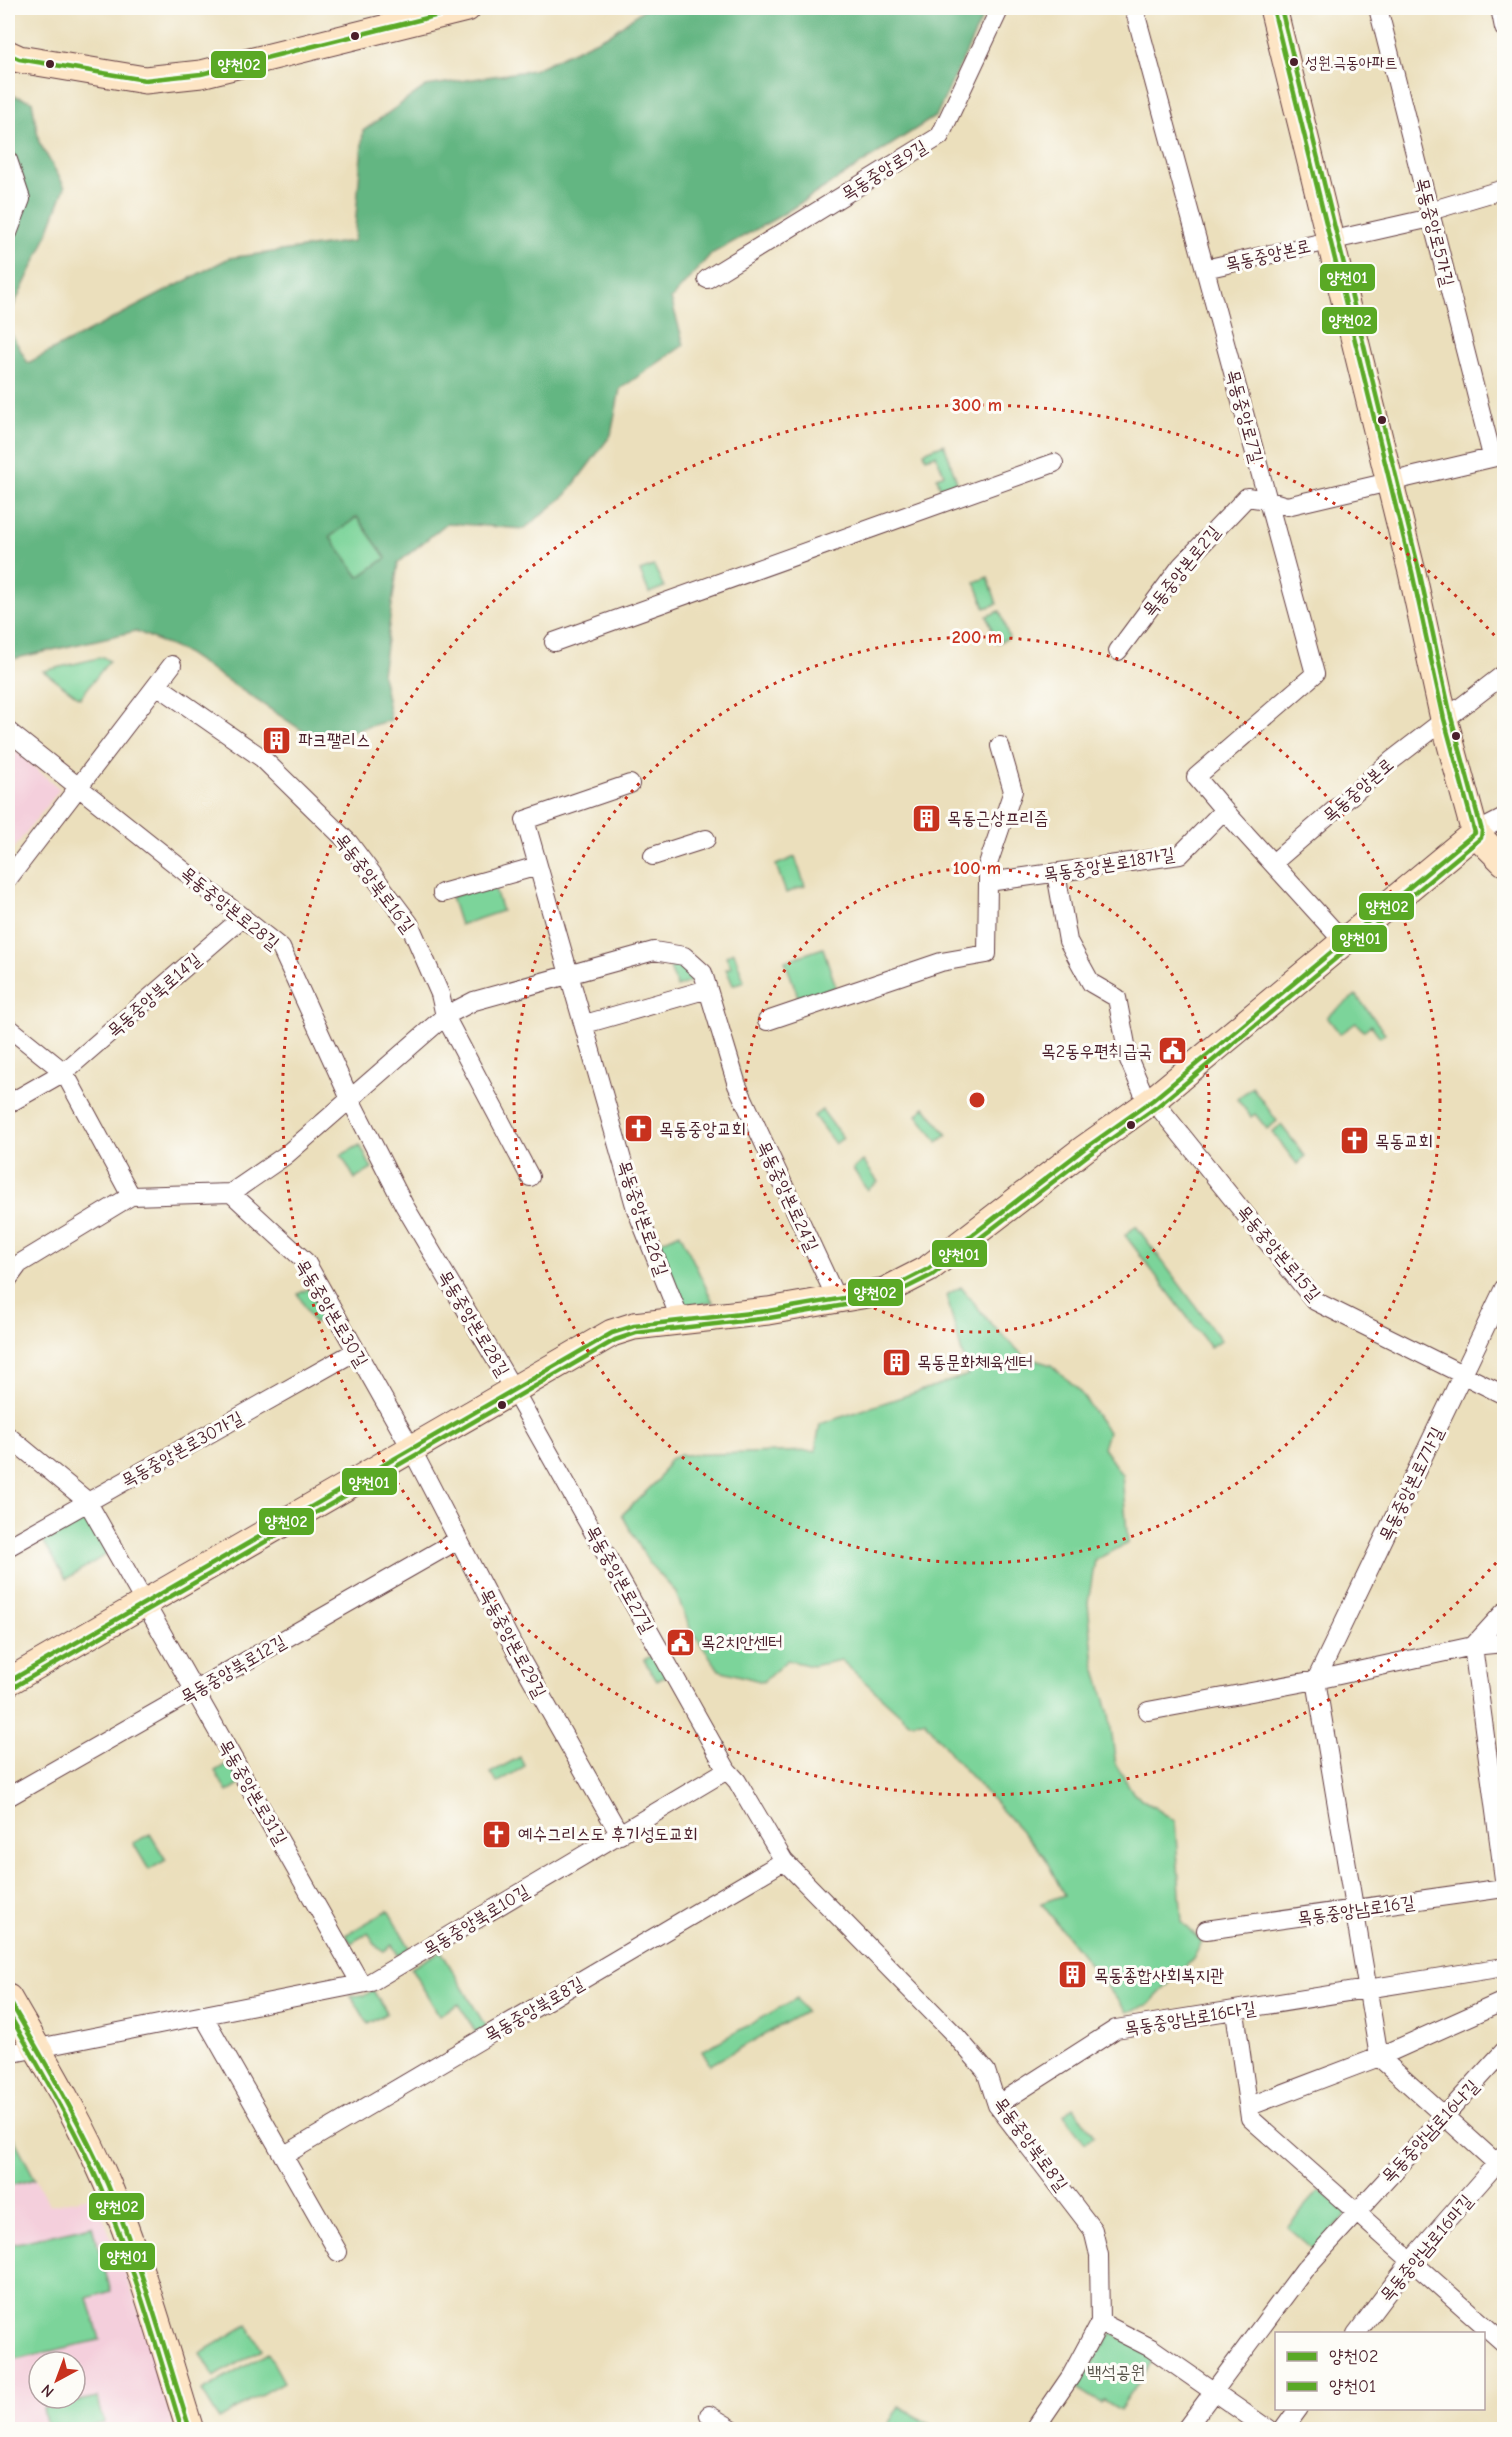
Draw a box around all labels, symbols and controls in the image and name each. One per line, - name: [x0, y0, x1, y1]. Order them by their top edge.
- unlabelled marker: [349, 30, 361, 42]
- line badge: 양천02: [210, 50, 267, 79]
- place label: 성원.극동아파트: [1305, 54, 1398, 72]
- text: 양천02: [218, 56, 260, 74]
- marker: 성원.극동아파트: [1288, 56, 1300, 68]
- unlabelled marker: [44, 58, 56, 70]
- street label: 목동중앙로9길: [838, 136, 931, 205]
- street label: 목동중앙로5가길: [1411, 176, 1458, 289]
- street label: 목동중앙본로: [1223, 235, 1313, 275]
- line badge: 양천01: [1319, 263, 1376, 292]
- text: 양천01: [1326, 269, 1368, 287]
- line badge: 양천02: [1321, 306, 1378, 335]
- text: 양천02: [1329, 312, 1371, 330]
- street label: 목동중앙로7길: [1222, 367, 1267, 465]
- text: 300 m: [952, 395, 1002, 416]
- unlabelled marker: [1376, 414, 1388, 426]
- street label: 목동중앙본로2길: [1138, 521, 1225, 621]
- text: 200 m: [952, 627, 1002, 648]
- building icon: 파크팰리스: [261, 724, 293, 756]
- place label: 파크팰리스: [298, 730, 370, 751]
- unlabelled marker: [1450, 730, 1462, 742]
- street label: 목동중앙본로: [1319, 754, 1398, 827]
- building icon: 목동근상프리즘: [910, 802, 942, 834]
- place label: 목동근상프리즘: [947, 808, 1048, 829]
- street label: 목동중앙북로16길: [331, 830, 419, 937]
- street label: 목동중앙본로18가길: [1042, 844, 1177, 885]
- text: 100 m: [953, 858, 1001, 879]
- street label: 목동중앙본로28길: [176, 862, 283, 955]
- line badge: 양천02: [1358, 892, 1415, 921]
- text: 양천02: [1366, 898, 1408, 916]
- line badge: 양천01: [1331, 924, 1388, 953]
- text: 양천01: [1339, 930, 1381, 948]
- street label: 목동중앙북로14길: [103, 949, 206, 1042]
- public building icon: 목2동우편취급국: [1157, 1035, 1189, 1067]
- place label: 목2동우편취급국: [1041, 1041, 1152, 1062]
- centre of rings: [967, 1090, 987, 1110]
- church icon: 목동중앙교회: [622, 1113, 654, 1145]
- place label: 목동중앙교회: [659, 1119, 746, 1140]
- unlabelled marker: [1125, 1119, 1137, 1131]
- church icon: 목동교회: [1338, 1125, 1370, 1157]
- place label: 목동교회: [1375, 1131, 1433, 1152]
- street label: 목동중앙본로24길: [753, 1138, 823, 1255]
- street label: 목동중앙본로26길: [613, 1158, 672, 1279]
- street label: 목동중앙본로15길: [1233, 1201, 1325, 1306]
- line badge: 양천01: [931, 1239, 988, 1268]
- text: 양천01: [938, 1246, 980, 1264]
- street label: 목동중앙본로30길: [291, 1256, 372, 1371]
- street label: 목동중앙본로28길: [434, 1266, 514, 1381]
- line badge: 양천02: [847, 1278, 904, 1307]
- text: 양천02: [854, 1284, 896, 1302]
- building icon: 목동문화체육센터: [880, 1346, 912, 1378]
- place label: 목동문화체육센터: [917, 1352, 1033, 1373]
- unlabelled marker: [496, 1399, 508, 1411]
- street label: 목동중앙본로30가길: [118, 1407, 247, 1492]
- street label: 목동중앙본로7가길: [1375, 1423, 1448, 1545]
- line badge: 양천01: [341, 1467, 398, 1496]
- text: 양천01: [348, 1474, 390, 1492]
- line badge: 양천02: [258, 1507, 315, 1536]
- text: 양천02: [265, 1513, 307, 1531]
- street label: 목동중앙본로27길: [581, 1522, 658, 1637]
- street label: 목동중앙본로29길: [475, 1585, 550, 1702]
- public building icon: 목2치안센터: [664, 1626, 696, 1658]
- street label: 목동중앙북로12길: [177, 1631, 290, 1708]
- place label: 목2치안센터: [701, 1632, 783, 1653]
- street label: 목동중앙본로31길: [214, 1736, 291, 1849]
- church icon: 예수그리스도 후기성도교회: [481, 1818, 513, 1850]
- place label: 예수그리스도 후기성도교회: [518, 1824, 698, 1845]
- street label: 목동중앙북로10길: [420, 1880, 533, 1960]
- street label: 목동중앙남로16길: [1296, 1892, 1417, 1929]
- building icon: 목동종합사회복지관: [1057, 1959, 1089, 1991]
- place label: 목동종합사회복지관: [1094, 1965, 1224, 1986]
- street label: 목동중앙북로8길: [481, 1972, 588, 2046]
- street label: 목동중앙남로16다길: [1123, 1998, 1258, 2039]
- street label: 목동중앙남로16나길: [1377, 2075, 1484, 2187]
- street label: 목동중앙북로8길: [990, 2093, 1072, 2196]
- street label: 목동중앙남로16마길: [1376, 2190, 1477, 2306]
- line badge: 양천02: [88, 2192, 145, 2221]
- text: 양천02: [96, 2198, 138, 2216]
- line badge: 양천01: [99, 2242, 156, 2271]
- text: 양천01: [106, 2248, 148, 2266]
- legend: [1275, 2332, 1485, 2410]
- text: 양천02: [1329, 2346, 1378, 2367]
- north arrow: [27, 2350, 87, 2410]
- park label: 백석공원: [1087, 2362, 1145, 2383]
- text: 양천01: [1329, 2376, 1376, 2397]
- text: N: [38, 2380, 58, 2401]

